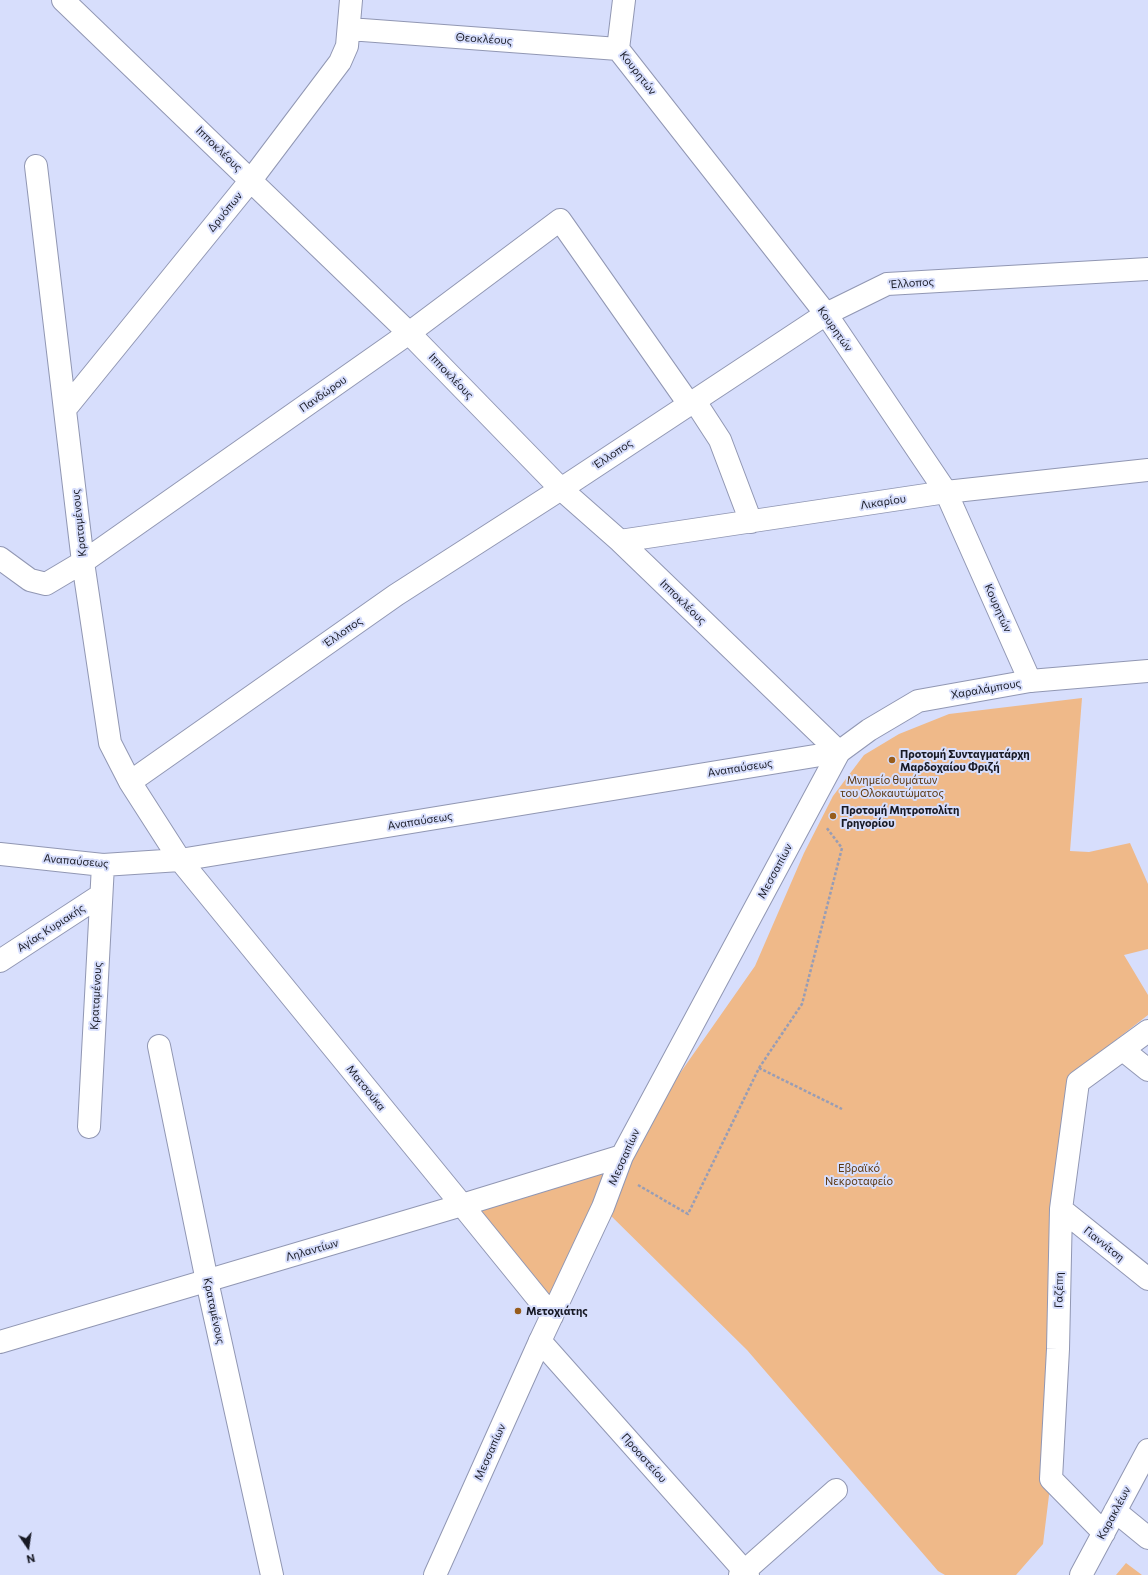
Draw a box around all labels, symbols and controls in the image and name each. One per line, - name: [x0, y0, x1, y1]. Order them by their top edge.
- street label: Θεοκλέους: [455, 30, 513, 48]
- street label: Κουρητών: [617, 49, 659, 97]
- street label: Ιπποκλέους: [193, 124, 245, 174]
- street label: Δρυόπων: [205, 189, 245, 235]
- street label: Έλλοπος: [890, 275, 934, 291]
- street label: Κουρητών: [815, 304, 855, 354]
- street label: Ιπποκλέους: [426, 350, 476, 402]
- street label: Πανδώρου: [297, 373, 349, 415]
- street label: Έλλοπος: [591, 436, 635, 472]
- street label: Κραταμένους: [69, 489, 89, 557]
- street label: Λικαρίου: [859, 492, 907, 512]
- street label: Ιπποκλέους: [657, 577, 709, 627]
- street label: Κουρητών: [981, 582, 1015, 634]
- street label: Έλλοπος: [321, 614, 365, 650]
- street label: Χαραλάμπους: [950, 676, 1022, 702]
- place label: Προτομή Συνταγματάρχη Μαρδοχαίου Φριζή: [900, 747, 1030, 773]
- marker: Προτομή Συνταγματάρχη Μαρδοχαίου Φριζή: [887, 755, 897, 765]
- street label: Αναπαύσεως: [707, 756, 773, 780]
- park label: Μνημείο θυμάτων του Ολοκαυτώματος: [840, 773, 944, 799]
- place label: Προτομή Μητροπολίτη Γρηγορίου: [841, 803, 959, 829]
- street label: Αναπαύσεως: [387, 809, 453, 833]
- marker: Προτομή Μητροπολίτη Γρηγορίου: [828, 811, 838, 821]
- street label: Μεσσαπίων: [755, 841, 795, 901]
- street label: Αναπαύσεως: [43, 852, 109, 870]
- street label: Αγίας Κυριακής: [15, 901, 87, 955]
- street label: Κραταμένους: [88, 962, 104, 1030]
- street label: Ματσούκα: [344, 1063, 388, 1113]
- street label: Μεσσαπίων: [606, 1127, 642, 1187]
- park label: Εβραϊκό Νεκροταφείο: [825, 1161, 893, 1187]
- street label: Γιαννίτση: [1081, 1224, 1127, 1264]
- street label: Ληλαντίων: [284, 1236, 340, 1264]
- street label: Γαζέπη: [1052, 1272, 1066, 1308]
- street label: Κραταμένους: [200, 1276, 228, 1346]
- place label: Μετοχιάτης: [526, 1304, 588, 1318]
- marker: Μετοχιάτης: [513, 1306, 523, 1316]
- street label: Μεσσαπίων: [472, 1422, 508, 1482]
- street label: Προαστείου: [618, 1431, 670, 1485]
- street label: Καρακλέων: [1095, 1484, 1133, 1542]
- north arrow: [8, 1527, 48, 1567]
- text: N: [25, 1552, 36, 1566]

